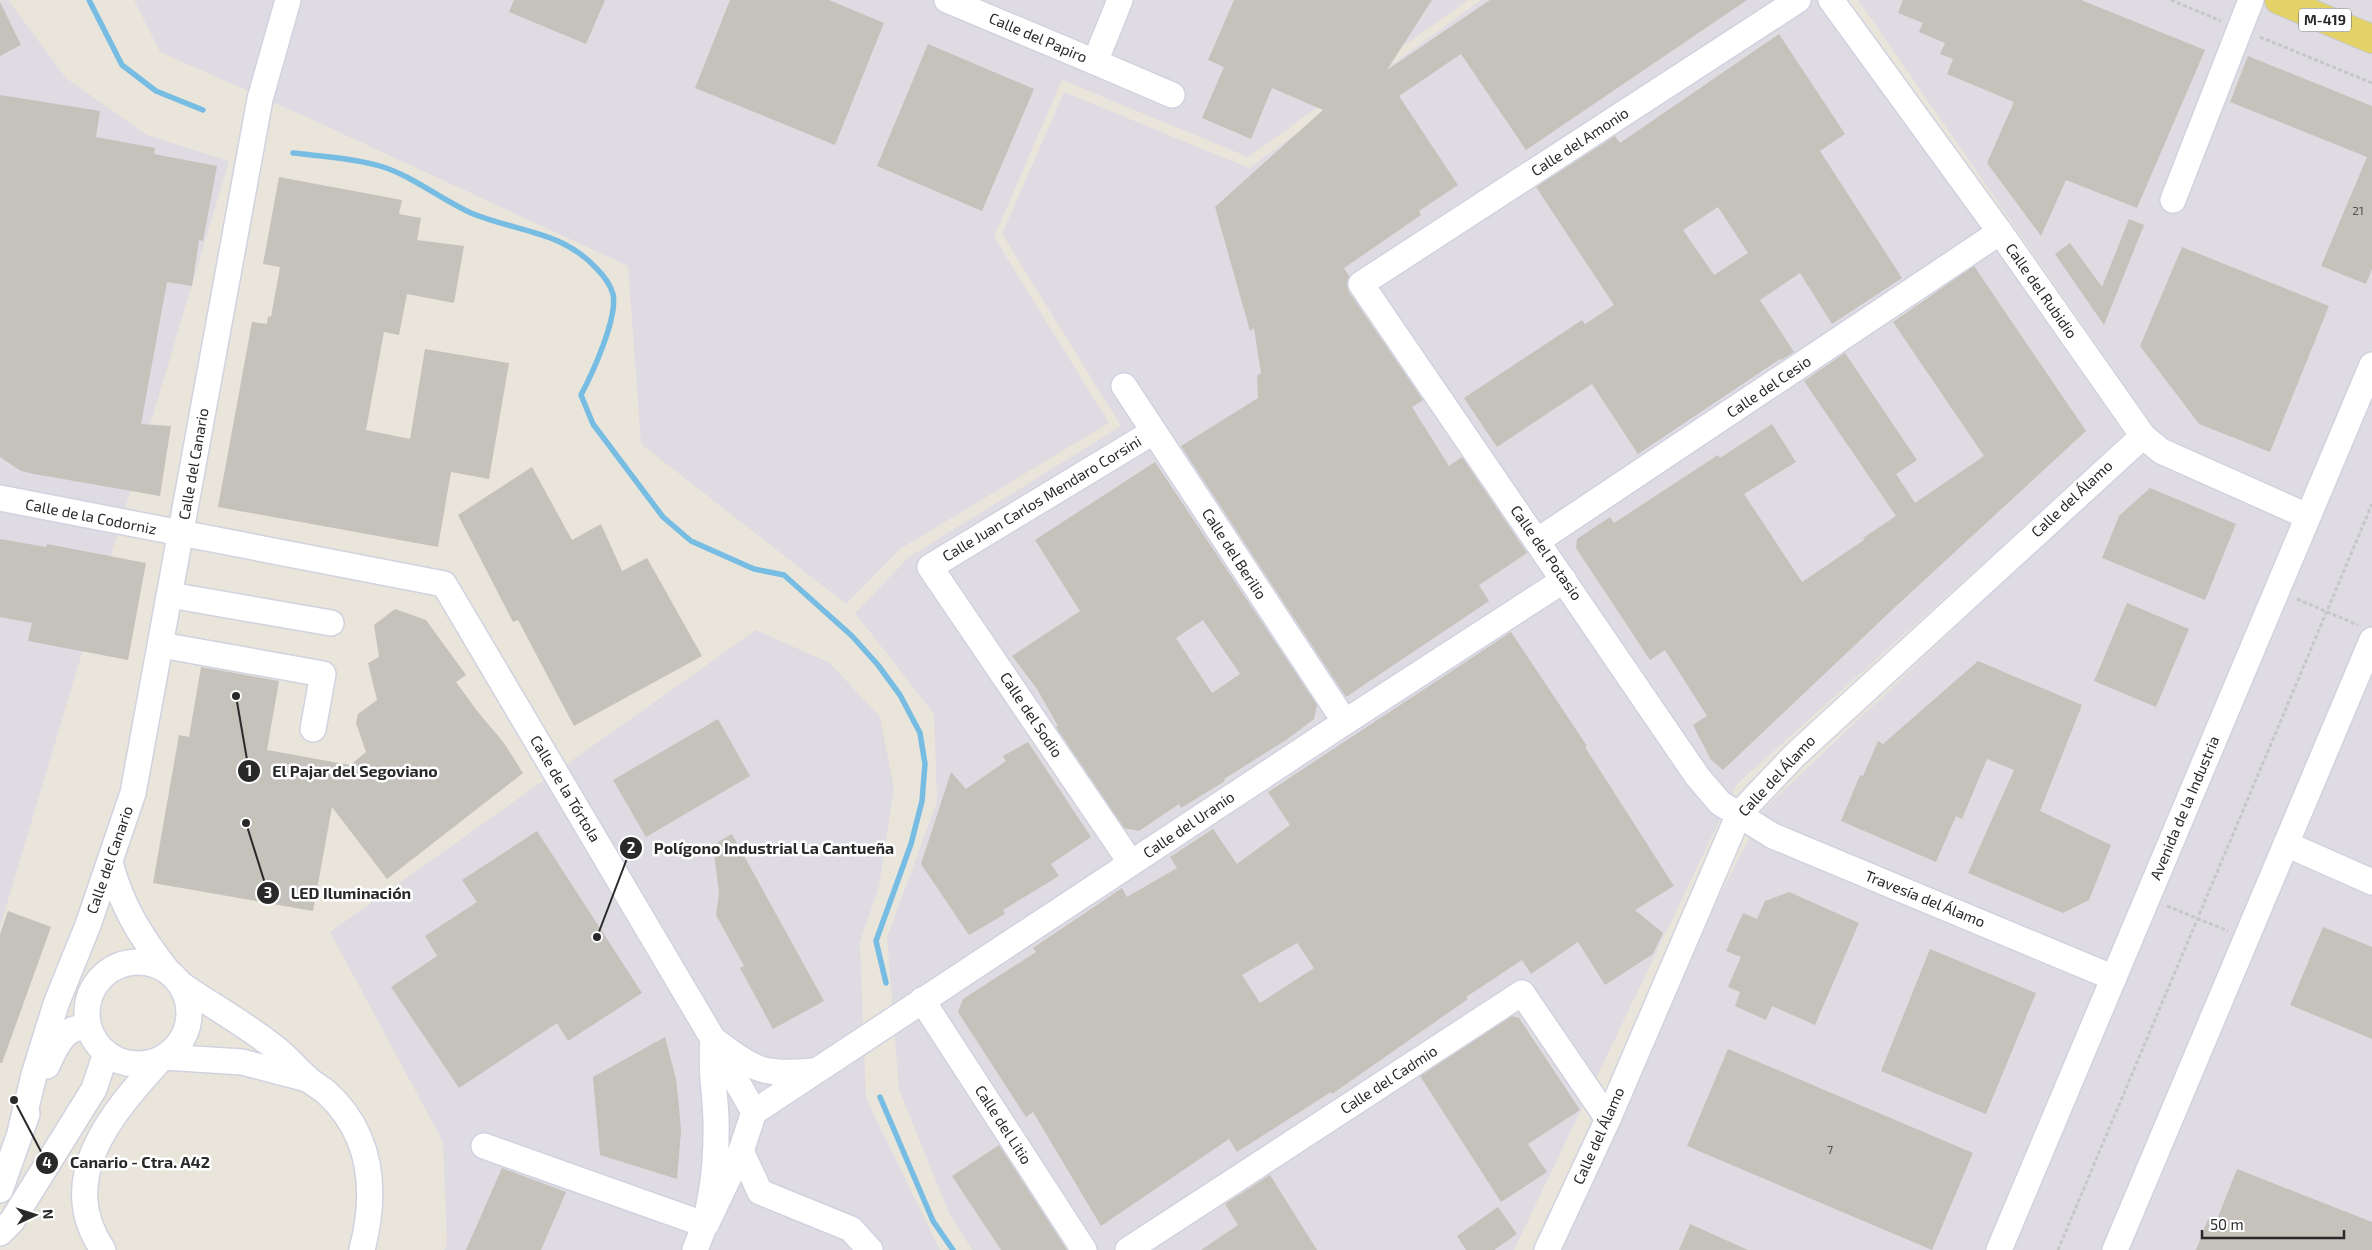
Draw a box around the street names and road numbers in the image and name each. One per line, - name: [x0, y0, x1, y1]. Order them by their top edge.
- street label: Calle del Papiro: [987, 8, 1090, 66]
- road number: M-419: [2299, 8, 2351, 32]
- street label: Calle del Amonio: [1527, 103, 1632, 179]
- street label: Calle del Rubidio: [2002, 239, 2081, 342]
- street label: Calle del Cesio: [1723, 351, 1814, 421]
- street label: Calle del Canario: [174, 407, 212, 521]
- street label: Calle Juan Carlos Mendaro Corsini: [939, 432, 1144, 565]
- street label: Calle del Álamo: [2027, 456, 2116, 540]
- street label: Calle de la Codorniz: [24, 494, 158, 538]
- street label: Calle del Potasio: [1507, 501, 1586, 604]
- street label: Calle del Berilio: [1199, 505, 1271, 602]
- street label: Calle del Sodio: [997, 668, 1067, 760]
- street label: Calle del Álamo: [1734, 731, 1818, 820]
- street label: Calle de la Tórtola: [527, 732, 605, 845]
- street label: Avenida de la Industria: [2146, 733, 2223, 882]
- street label: Calle del Uranio: [1139, 787, 1238, 861]
- street label: Calle del Canario: [82, 803, 136, 916]
- street label: Travesía del Álamo: [1863, 866, 1988, 930]
- street label: Calle del Cadmio: [1337, 1041, 1440, 1117]
- street label: Calle del Litio: [972, 1082, 1036, 1167]
- street label: Calle del Álamo: [1569, 1084, 1628, 1187]

